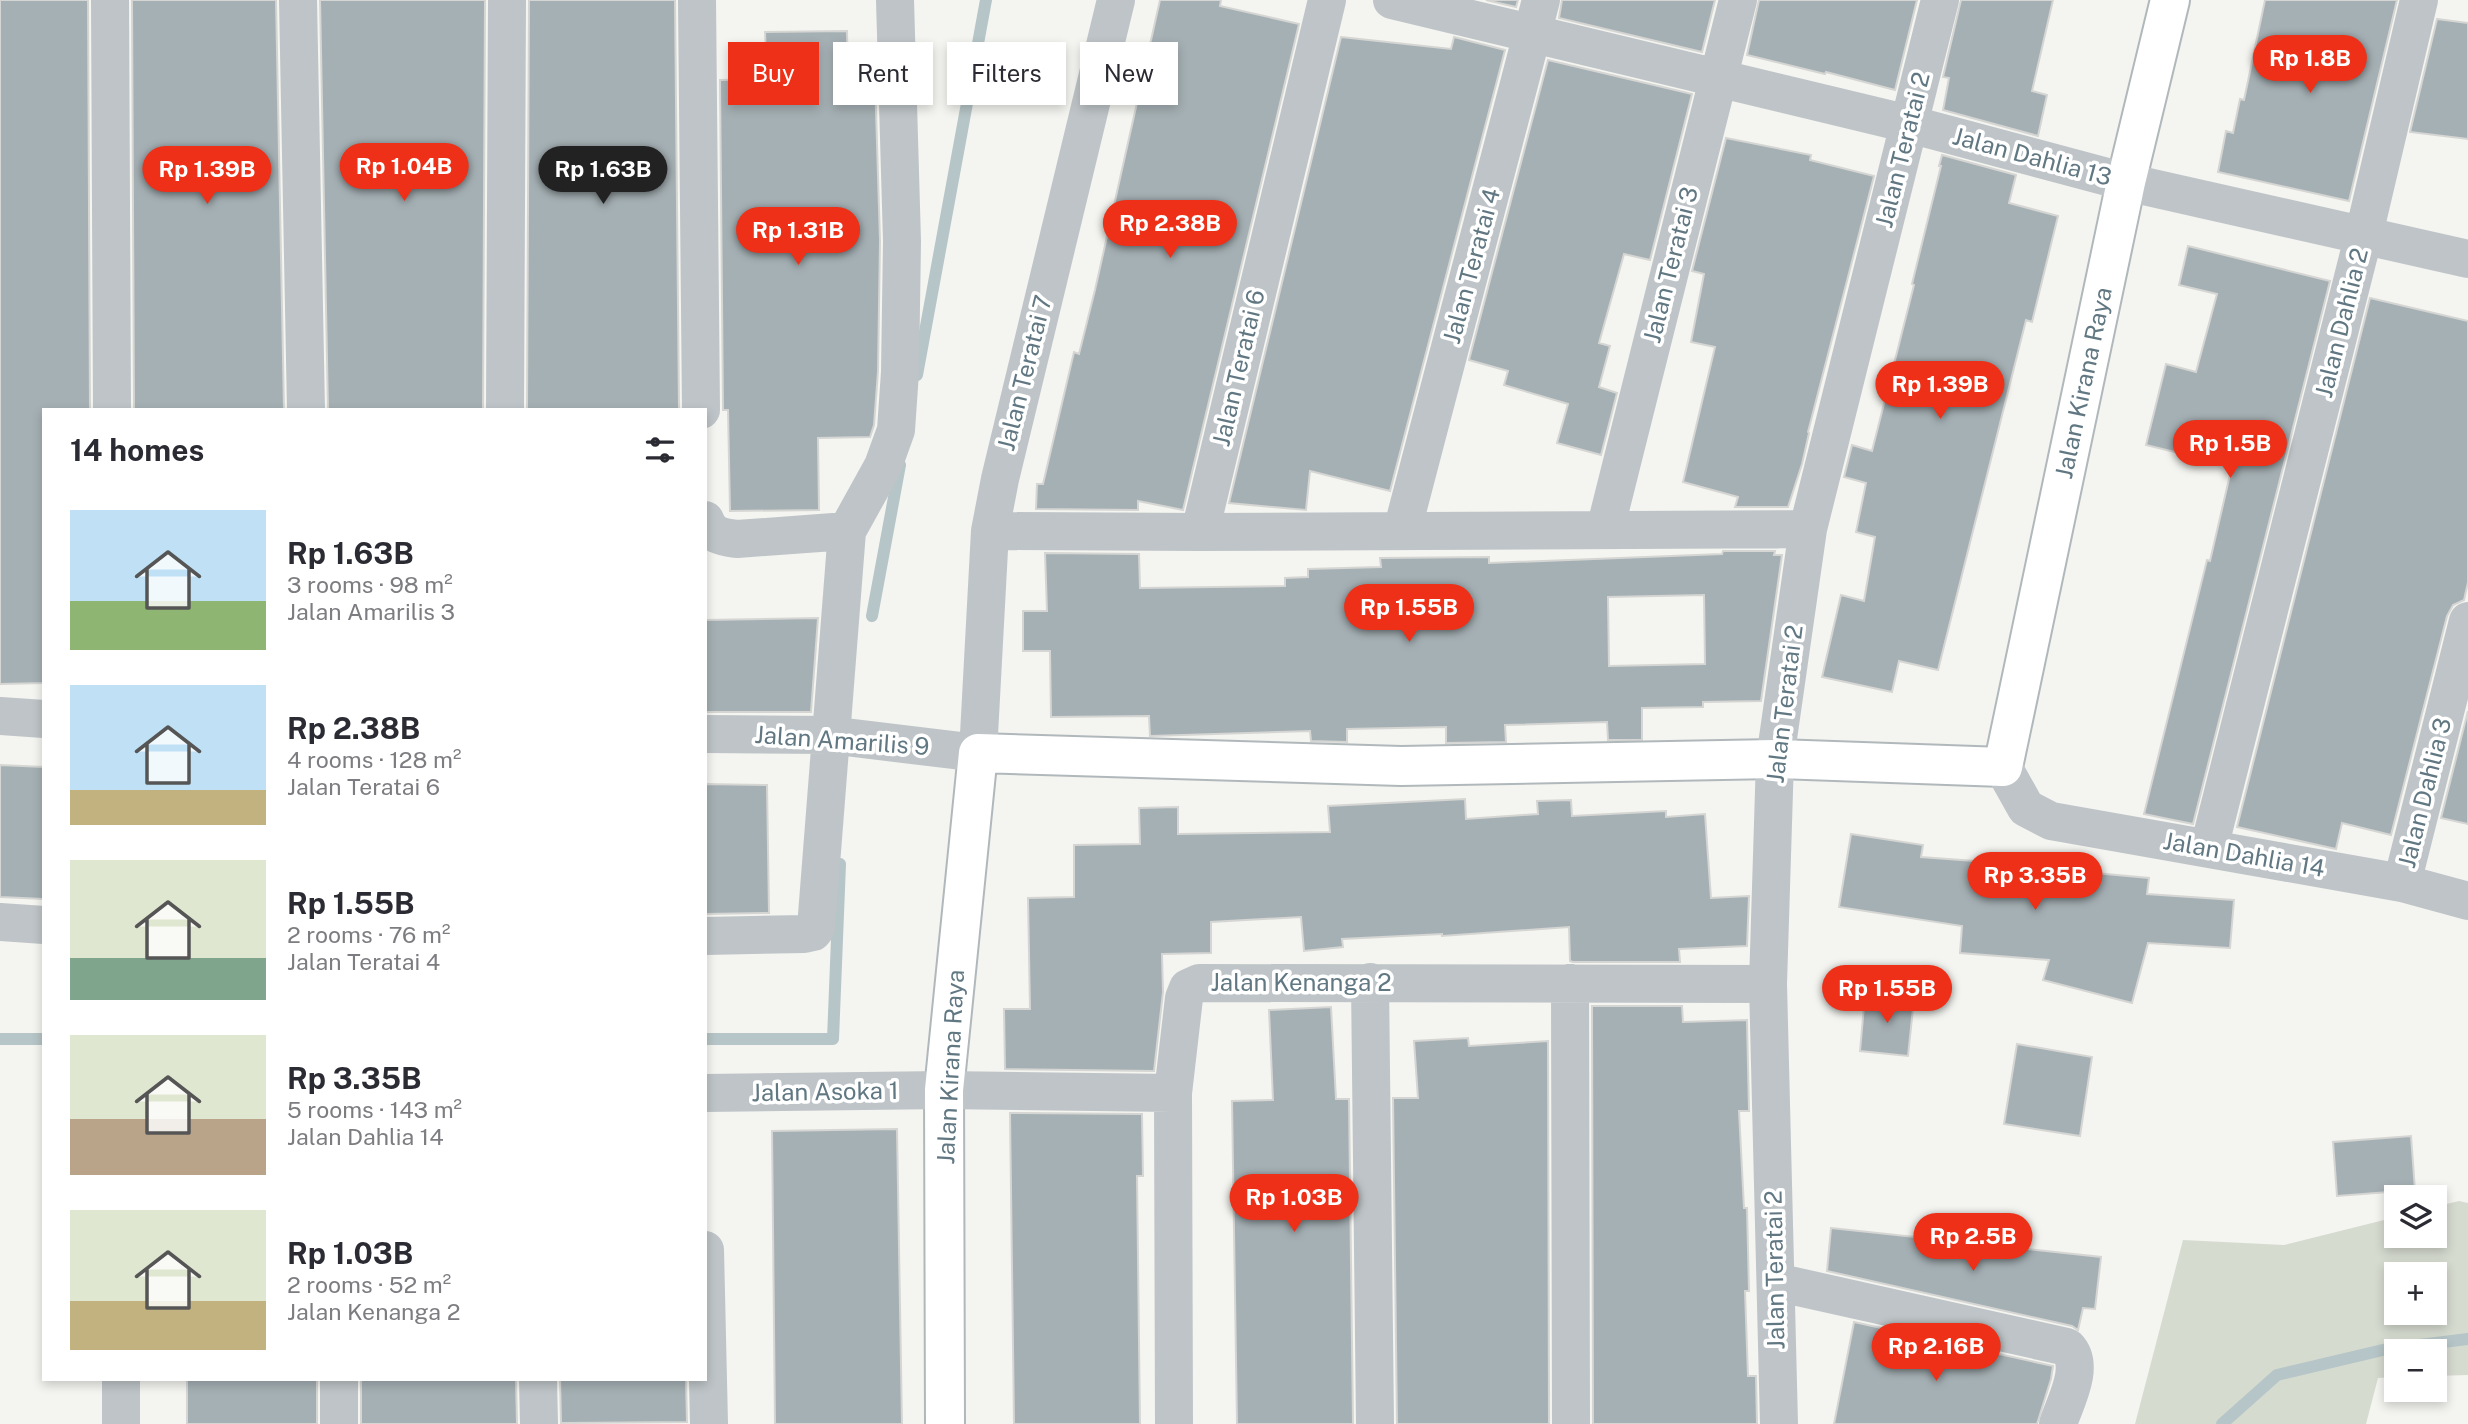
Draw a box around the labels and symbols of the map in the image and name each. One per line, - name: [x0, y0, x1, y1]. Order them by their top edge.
- pin: Rp 1.8B: [2245, 36, 2375, 95]
- street label: Jalan Teratai 2: [1869, 69, 1935, 230]
- street label: Jalan Dahlia 13: [1950, 121, 2115, 191]
- pin: Rp 1.04B: [332, 144, 476, 203]
- pin: Rp 1.39B: [135, 146, 279, 206]
- pin: Rp 1.63B: [531, 146, 675, 206]
- street label: Jalan Teratai 3: [1637, 184, 1703, 346]
- street label: Jalan Teratai 4: [1437, 185, 1505, 347]
- pin: Rp 2.38B: [1098, 201, 1242, 260]
- pin: Rp 1.31B: [726, 208, 870, 267]
- street label: Jalan Dahlia 2: [2309, 245, 2373, 400]
- street label: Jalan Kirana Raya: [2049, 285, 2117, 481]
- street label: Jalan Teratai 6: [1206, 287, 1270, 449]
- street label: Jalan Teratai 7: [991, 292, 1057, 453]
- pin: Rp 1.39B: [1868, 362, 2012, 421]
- pin: Rp 1.5B: [2165, 420, 2295, 480]
- pin: Rp 1.55B: [1337, 584, 1481, 644]
- street label: Jalan Teratai 2: [1760, 623, 1808, 785]
- street label: Jalan Dahlia 3: [2392, 715, 2456, 871]
- street label: Jalan Amarilis 9: [754, 720, 930, 760]
- street label: Jalan Dahlia 14: [2161, 826, 2327, 882]
- pin: Rp 3.35B: [1963, 852, 2107, 912]
- pin: Rp 1.55B: [1815, 965, 1959, 1025]
- street label: Jalan Kenanga 2: [1211, 968, 1391, 996]
- street label: Jalan Kirana Raya: [931, 969, 969, 1165]
- street label: Jalan Asoka 1: [751, 1076, 899, 1106]
- pin: Rp 1.03B: [1222, 1174, 1366, 1234]
- street label: Jalan Teratai 2: [1759, 1190, 1789, 1350]
- pin: Rp 2.5B: [1908, 1214, 2038, 1273]
- pin: Rp 2.16B: [1864, 1324, 2008, 1383]

